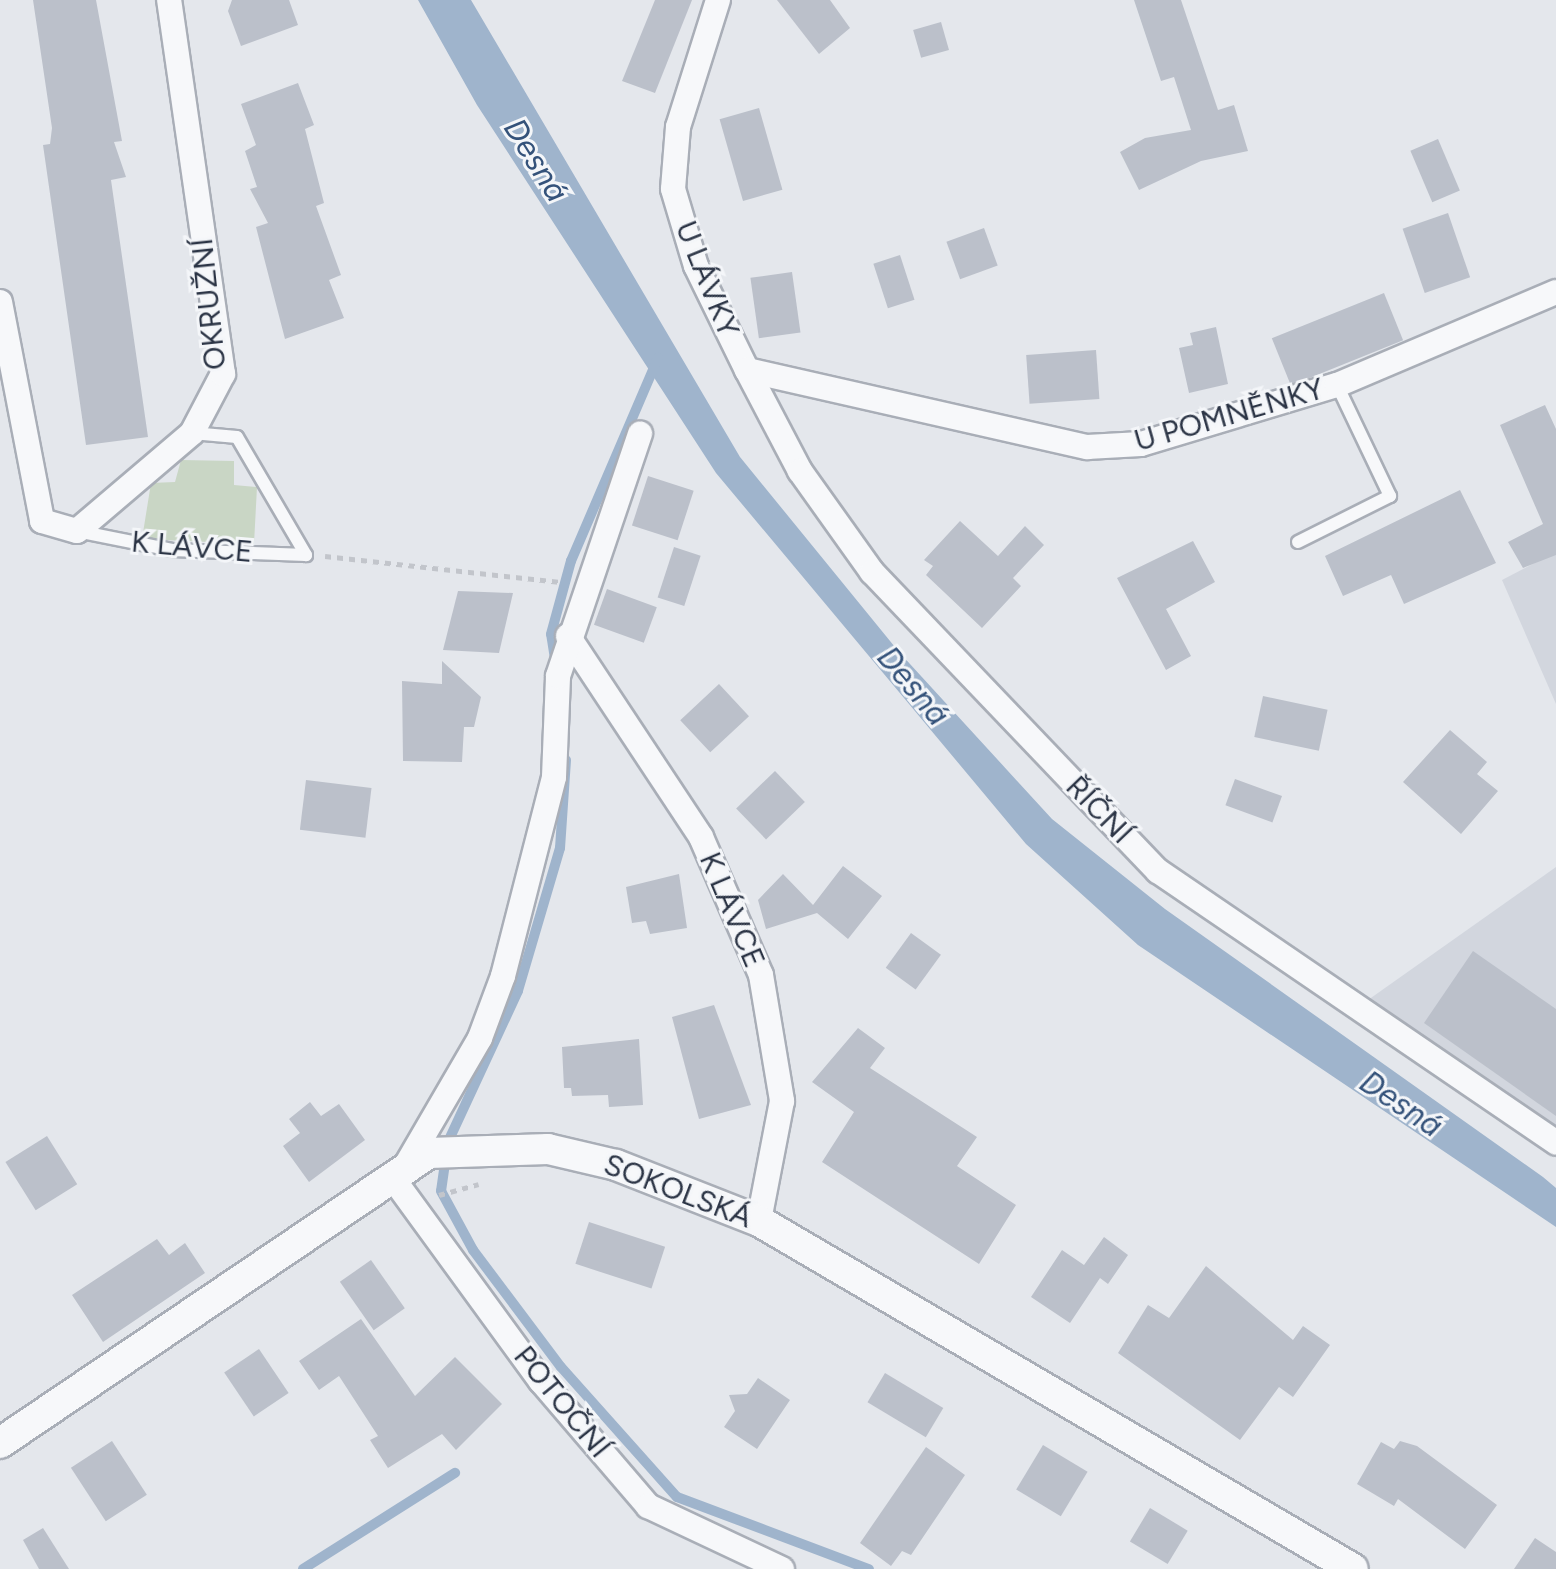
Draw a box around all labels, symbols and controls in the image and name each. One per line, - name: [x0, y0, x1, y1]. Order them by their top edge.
- water label: Desná: [496, 111, 576, 209]
- street label: U LÁVKY: [668, 216, 746, 342]
- street label: OKRUŽNÍ: [184, 236, 234, 372]
- street label: U POMNĚNKY: [1130, 371, 1328, 459]
- street label: K LÁVCE: [130, 524, 254, 570]
- water label: Desná: [869, 639, 957, 733]
- street label: ŘÍČNÍ: [1058, 769, 1140, 851]
- street label: K LÁVCE: [692, 847, 772, 973]
- water label: Desná: [1352, 1063, 1450, 1145]
- street label: SOKOLSKÁ: [599, 1146, 757, 1236]
- street label: POTOČNÍ: [506, 1339, 618, 1465]

